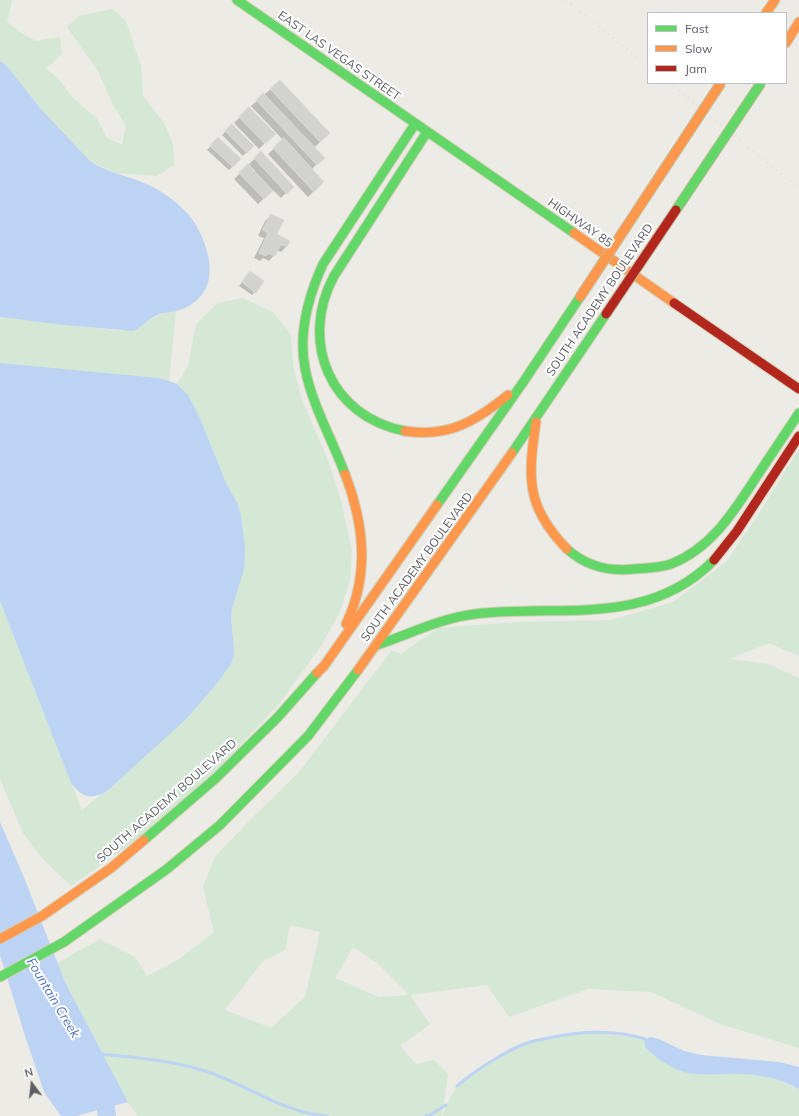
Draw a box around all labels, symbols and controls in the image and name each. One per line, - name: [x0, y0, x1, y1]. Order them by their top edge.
- street label: EAST LAS VEGAS STREET: [275, 8, 403, 104]
- legend: [647, 12, 787, 84]
- text: Fast: [685, 21, 709, 36]
- text: Slow: [685, 41, 713, 56]
- text: Jam: [685, 61, 707, 76]
- street label: HIGHWAY 85: [545, 195, 615, 251]
- street label: SOUTH ACADEMY BOULEVARD: [543, 221, 657, 379]
- street label: SOUTH ACADEMY BOULEVARD: [358, 490, 476, 644]
- street label: SOUTH ACADEMY BOULEVARD: [94, 736, 240, 866]
- water label: Fountain Creek: [23, 955, 83, 1041]
- north arrow: [12, 1064, 52, 1104]
- text: N: [23, 1065, 35, 1080]

